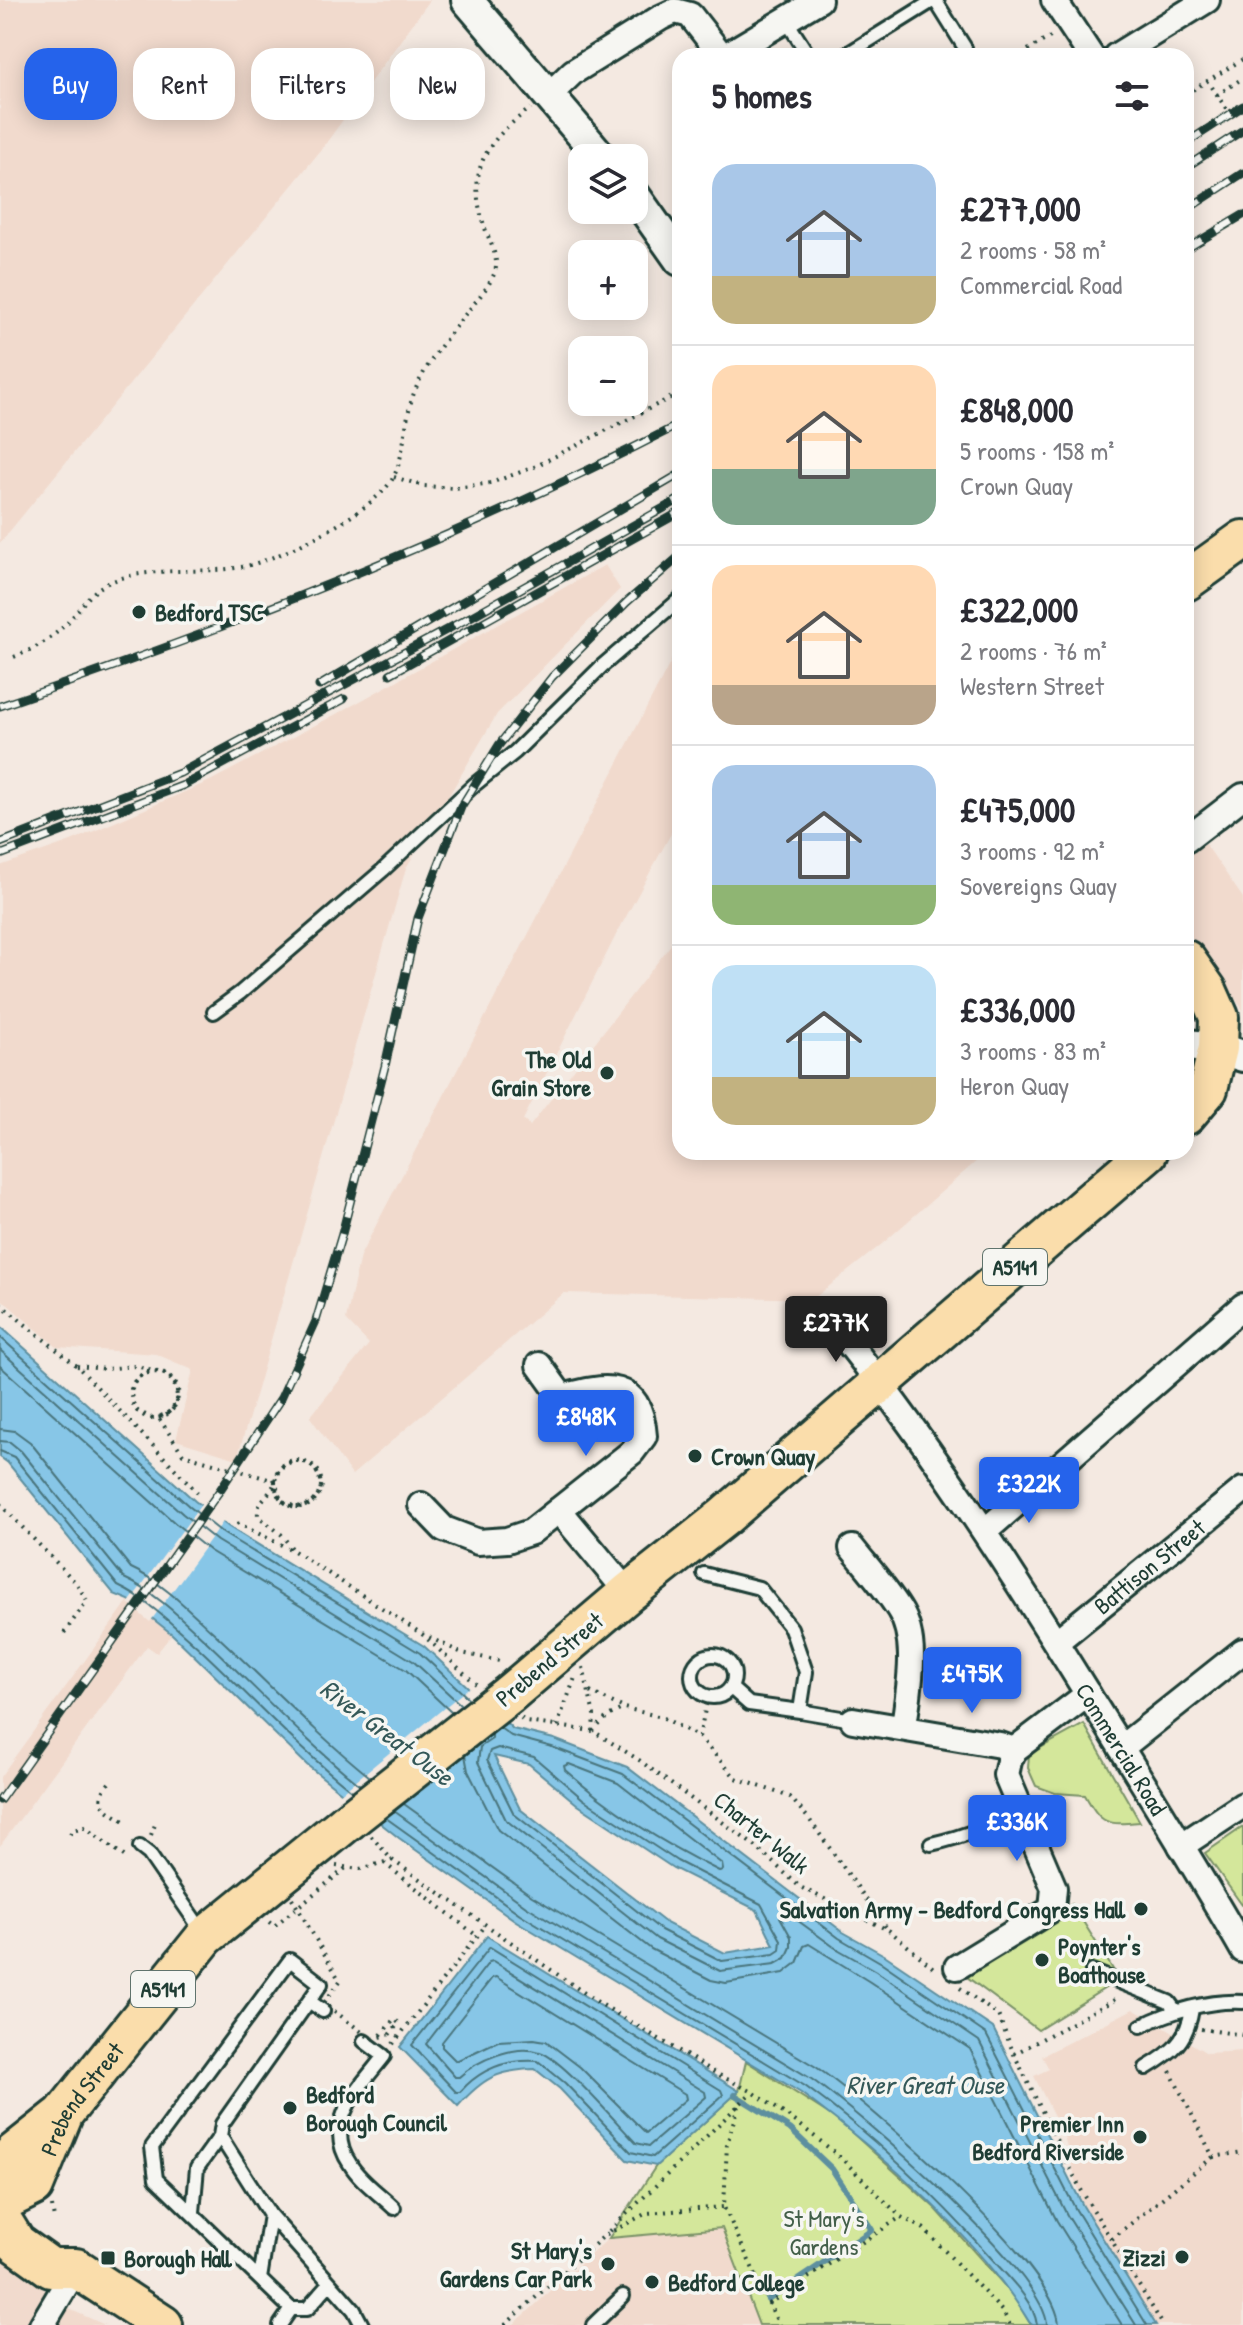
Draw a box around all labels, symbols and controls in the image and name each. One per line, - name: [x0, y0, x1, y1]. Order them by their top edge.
- chip: Buy: [24, 48, 117, 120]
- chip: Rent: [133, 48, 235, 120]
- chip: Filters: [251, 48, 374, 120]
- chip: New: [390, 48, 485, 120]
- text: 5 homes: [712, 73, 812, 119]
- icon: filters: [1110, 74, 1154, 118]
- map controls: [568, 144, 648, 416]
- button: layers: [568, 144, 648, 224]
- text: £277,000: [960, 186, 1081, 232]
- icon: home: [776, 196, 872, 292]
- text: 2 rooms · 58 m²: [960, 232, 1106, 267]
- button: +: [568, 240, 648, 320]
- text: Commercial Road: [960, 267, 1122, 302]
- button: −: [568, 336, 648, 416]
- text: £848,000: [960, 387, 1073, 433]
- icon: home: [776, 397, 872, 493]
- text: 5 rooms · 158 m²: [960, 433, 1114, 468]
- text: Crown Quay: [960, 468, 1073, 503]
- text: £322,000: [960, 587, 1078, 633]
- place label: Bedford TSC: [155, 596, 264, 628]
- icon: home: [776, 597, 872, 693]
- marker: Bedford TSC: [130, 603, 148, 621]
- text: 2 rooms · 76 m²: [960, 633, 1107, 668]
- text: Western Street: [960, 668, 1104, 703]
- text: £475,000: [960, 787, 1075, 833]
- icon: home: [776, 797, 872, 893]
- text: 3 rooms · 92 m²: [960, 833, 1105, 868]
- text: Sovereigns Quay: [960, 868, 1117, 903]
- text: £336,000: [960, 987, 1075, 1033]
- icon: home: [776, 997, 872, 1093]
- text: 3 rooms · 83 m²: [960, 1033, 1106, 1068]
- place label: The Old Grain Store: [491, 1043, 592, 1103]
- marker: The Old Grain Store: [598, 1064, 616, 1082]
- text: Heron Quay: [960, 1068, 1069, 1103]
- road number: A5141: [983, 1249, 1047, 1285]
- pin: £277K: [780, 1296, 892, 1364]
- text: £277K: [803, 1304, 869, 1339]
- pin: £848K: [530, 1390, 642, 1458]
- text: £848K: [556, 1398, 616, 1433]
- place label: Crown Quay: [711, 1440, 815, 1473]
- marker: Crown Quay: [686, 1447, 704, 1465]
- pin: £322K: [973, 1457, 1085, 1525]
- text: £322K: [997, 1465, 1061, 1500]
- street label: Battison Street: [1087, 1511, 1212, 1621]
- street label: Prebend Street: [488, 1604, 610, 1713]
- pin: £475K: [916, 1647, 1028, 1715]
- text: £475K: [941, 1655, 1003, 1690]
- water label: River Great Ouse: [314, 1671, 462, 1794]
- street label: Commercial Road: [1069, 1677, 1175, 1821]
- street label: Charter Walk: [707, 1783, 817, 1881]
- pin: £336K: [961, 1795, 1073, 1863]
- text: £336K: [986, 1803, 1048, 1838]
- place label: Salvation Army - Bedford Congress Hall: [780, 1893, 1126, 1926]
- marker: Salvation Army - Bedford Congress Hall: [1132, 1900, 1150, 1918]
- place label: Poynter's Boathouse: [1058, 1930, 1146, 1990]
- marker: Poynter's Boathouse: [1033, 1951, 1051, 1969]
- road number: A5141: [131, 1971, 195, 2007]
- street label: Prebend Street: [32, 2035, 131, 2160]
- water label: River Great Ouse: [846, 2067, 1005, 2102]
- place label: Bedford Borough Council: [306, 2078, 448, 2139]
- marker: Bedford Borough Council: [281, 2099, 299, 2117]
- place label: Premier Inn Bedford Riverside: [972, 2107, 1124, 2167]
- marker: Premier Inn Bedford Riverside: [1131, 2128, 1149, 2146]
- park label: St Mary's Gardens: [783, 2202, 865, 2262]
- place label: St Mary's Gardens Car Park: [440, 2234, 592, 2294]
- place label: Zizzi: [1123, 2241, 1166, 2273]
- place label: Borough Hall: [124, 2242, 232, 2275]
- marker: Zizzi: [1173, 2248, 1191, 2266]
- marker: Borough Hall: [99, 2249, 117, 2267]
- marker: St Mary's Gardens Car Park: [599, 2255, 617, 2273]
- place label: Bedford College: [668, 2266, 805, 2299]
- marker: Bedford College: [643, 2273, 661, 2291]

